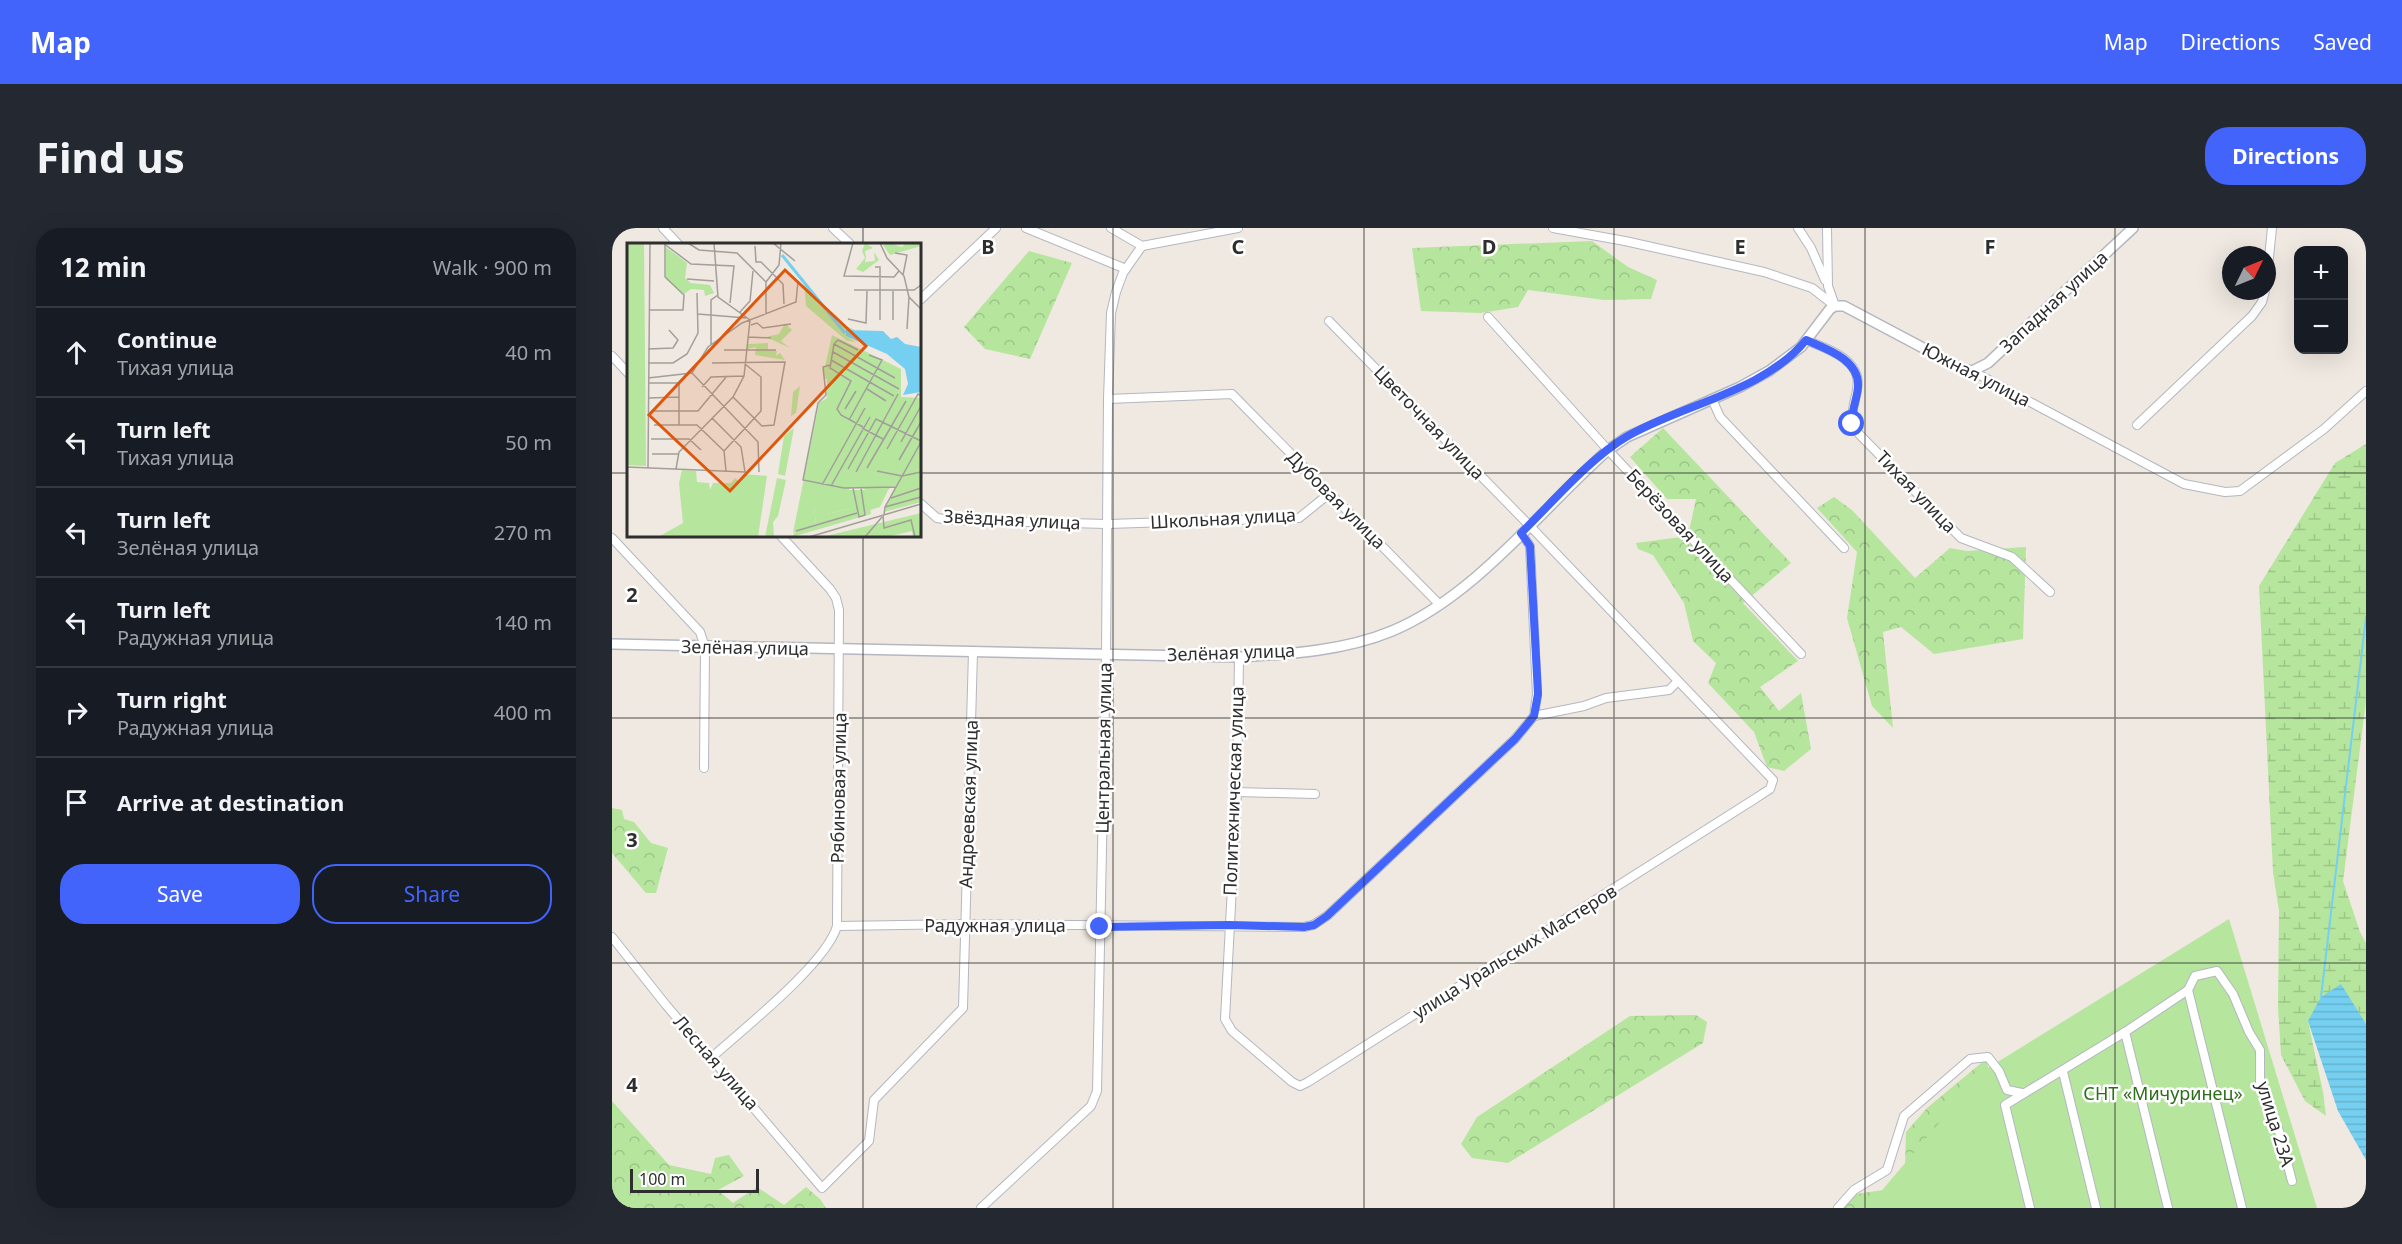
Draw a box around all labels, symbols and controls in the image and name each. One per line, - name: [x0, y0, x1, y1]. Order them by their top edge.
- text: Map: [30, 23, 91, 61]
- text: Map: [2104, 28, 2148, 56]
- text: Directions: [2181, 28, 2280, 56]
- text: Saved: [2313, 28, 2372, 56]
- button: Directions: [2205, 127, 2366, 185]
- text: Find us: [36, 128, 185, 185]
- text: B: [981, 233, 995, 260]
- text: C: [1232, 233, 1245, 260]
- text: D: [1482, 233, 1496, 260]
- text: E: [1734, 233, 1746, 260]
- text: F: [1985, 233, 1995, 260]
- inset map: [627, 243, 921, 537]
- street label: Западная улица: [1994, 245, 2112, 358]
- north arrow: [2222, 246, 2276, 300]
- map controls: [2294, 246, 2348, 354]
- button: +: [2294, 246, 2348, 300]
- text: 12 min: [60, 249, 147, 285]
- text: Walk · 900 m: [433, 254, 552, 281]
- button: −: [2294, 300, 2348, 354]
- text: Continue: [117, 324, 217, 354]
- icon: ahead: [60, 336, 93, 369]
- street label: Южная улица: [1918, 337, 2035, 412]
- text: 40 m: [505, 339, 552, 366]
- text: Тихая улица: [117, 354, 234, 381]
- street label: Цветочная улица: [1369, 360, 1490, 484]
- route start: [1838, 410, 1864, 436]
- text: Turn left: [117, 414, 211, 444]
- icon: left: [60, 426, 93, 459]
- text: 50 m: [505, 429, 552, 456]
- text: Тихая улица: [117, 444, 234, 471]
- street label: Дубовая улица: [1282, 445, 1391, 554]
- street label: Тихая улица: [1871, 445, 1962, 538]
- street label: Берёзовая улица: [1622, 463, 1740, 587]
- street label: Школьная улица: [1149, 502, 1297, 534]
- street label: Звёздная улица: [943, 503, 1081, 535]
- text: Turn left: [117, 504, 211, 534]
- icon: left: [60, 516, 93, 549]
- text: 270 m: [494, 519, 552, 546]
- text: Зелёная улица: [117, 534, 259, 561]
- text: 2: [626, 581, 638, 608]
- text: Turn left: [117, 594, 211, 624]
- icon: left: [60, 606, 93, 639]
- text: 140 m: [494, 609, 552, 636]
- text: Радужная улица: [117, 624, 274, 651]
- street label: Зелёная улица: [681, 634, 809, 660]
- street label: Зелёная улица: [1167, 638, 1295, 666]
- street label: Центральная улица: [1090, 662, 1116, 834]
- text: Turn right: [117, 684, 227, 714]
- street label: Политехническая улица: [1217, 686, 1249, 896]
- icon: right: [60, 696, 93, 729]
- text: 400 m: [494, 699, 552, 726]
- street label: Рябиновая улица: [825, 712, 851, 864]
- text: Радужная улица: [117, 714, 274, 741]
- street label: Андреевская улица: [953, 719, 983, 889]
- icon: arrive: [60, 786, 93, 819]
- text: Arrive at destination: [117, 787, 344, 817]
- text: 3: [626, 826, 638, 853]
- button: Save: [60, 864, 300, 924]
- button: Share: [312, 864, 552, 924]
- street label: улица Уральских Мастеров: [1408, 878, 1621, 1024]
- street label: Радужная улица: [924, 913, 1066, 937]
- route end: [1086, 913, 1112, 939]
- street label: Лесная улица: [669, 1010, 765, 1115]
- text: 4: [626, 1071, 638, 1098]
- street label: улица 23А: [2252, 1078, 2300, 1170]
- park label: СНТ «Мичуринец»: [2083, 1081, 2243, 1105]
- scale bar: [630, 1166, 759, 1194]
- text: 100 m: [639, 1168, 686, 1190]

